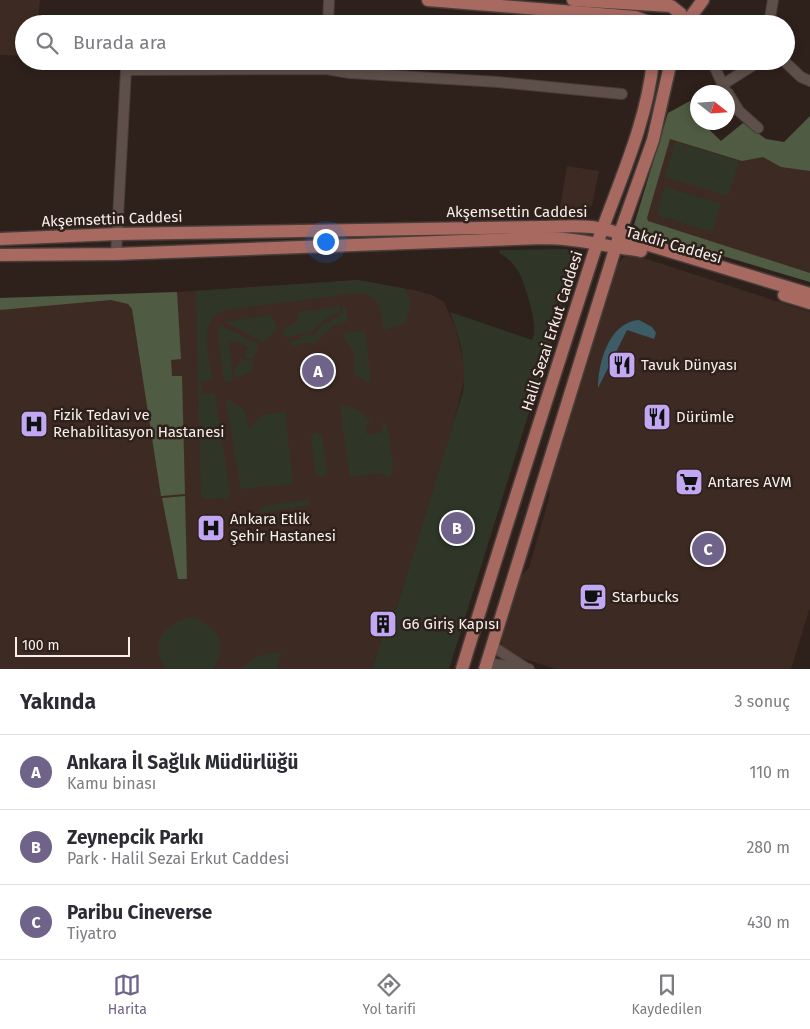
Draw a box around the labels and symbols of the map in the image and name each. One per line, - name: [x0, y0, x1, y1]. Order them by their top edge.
- north arrow: [690, 85, 735, 130]
- street label: Akşemsettin Caddesi: [446, 203, 588, 221]
- street label: Akşemsettin Caddesi: [41, 208, 183, 230]
- street label: Takdir Caddesi: [624, 223, 724, 267]
- your location: [313, 229, 339, 255]
- street label: Halil Sezai Erkut Caddesi: [518, 249, 586, 413]
- restaurant icon: Tavuk Dünyası: [607, 350, 637, 380]
- pin: A: [302, 352, 334, 390]
- place label: Tavuk Dünyası: [641, 356, 737, 374]
- restaurant icon: Dürümle: [642, 402, 672, 432]
- place label: Fizik Tedavi ve Rehabilitasyon Hastanesi: [53, 406, 225, 441]
- place label: Dürümle: [676, 408, 734, 426]
- hospital icon: Fizik Tedavi ve Rehabilitasyon Hastanesi: [19, 409, 49, 439]
- supermarket icon: Antares AVM: [674, 467, 704, 497]
- place label: Antares AVM: [708, 473, 792, 491]
- pin: B: [441, 509, 473, 547]
- place label: Ankara Etlik Şehir Hastanesi: [230, 510, 336, 545]
- hospital icon: Ankara Etlik Şehir Hastanesi: [196, 513, 226, 543]
- pin: C: [692, 530, 724, 568]
- cafe icon: Starbucks: [578, 582, 608, 612]
- place label: Starbucks: [612, 588, 679, 606]
- building icon: G6 Giriş Kapısı: [368, 609, 398, 639]
- place label: G6 Giriş Kapısı: [402, 615, 499, 633]
- scale bar: [15, 634, 130, 657]

